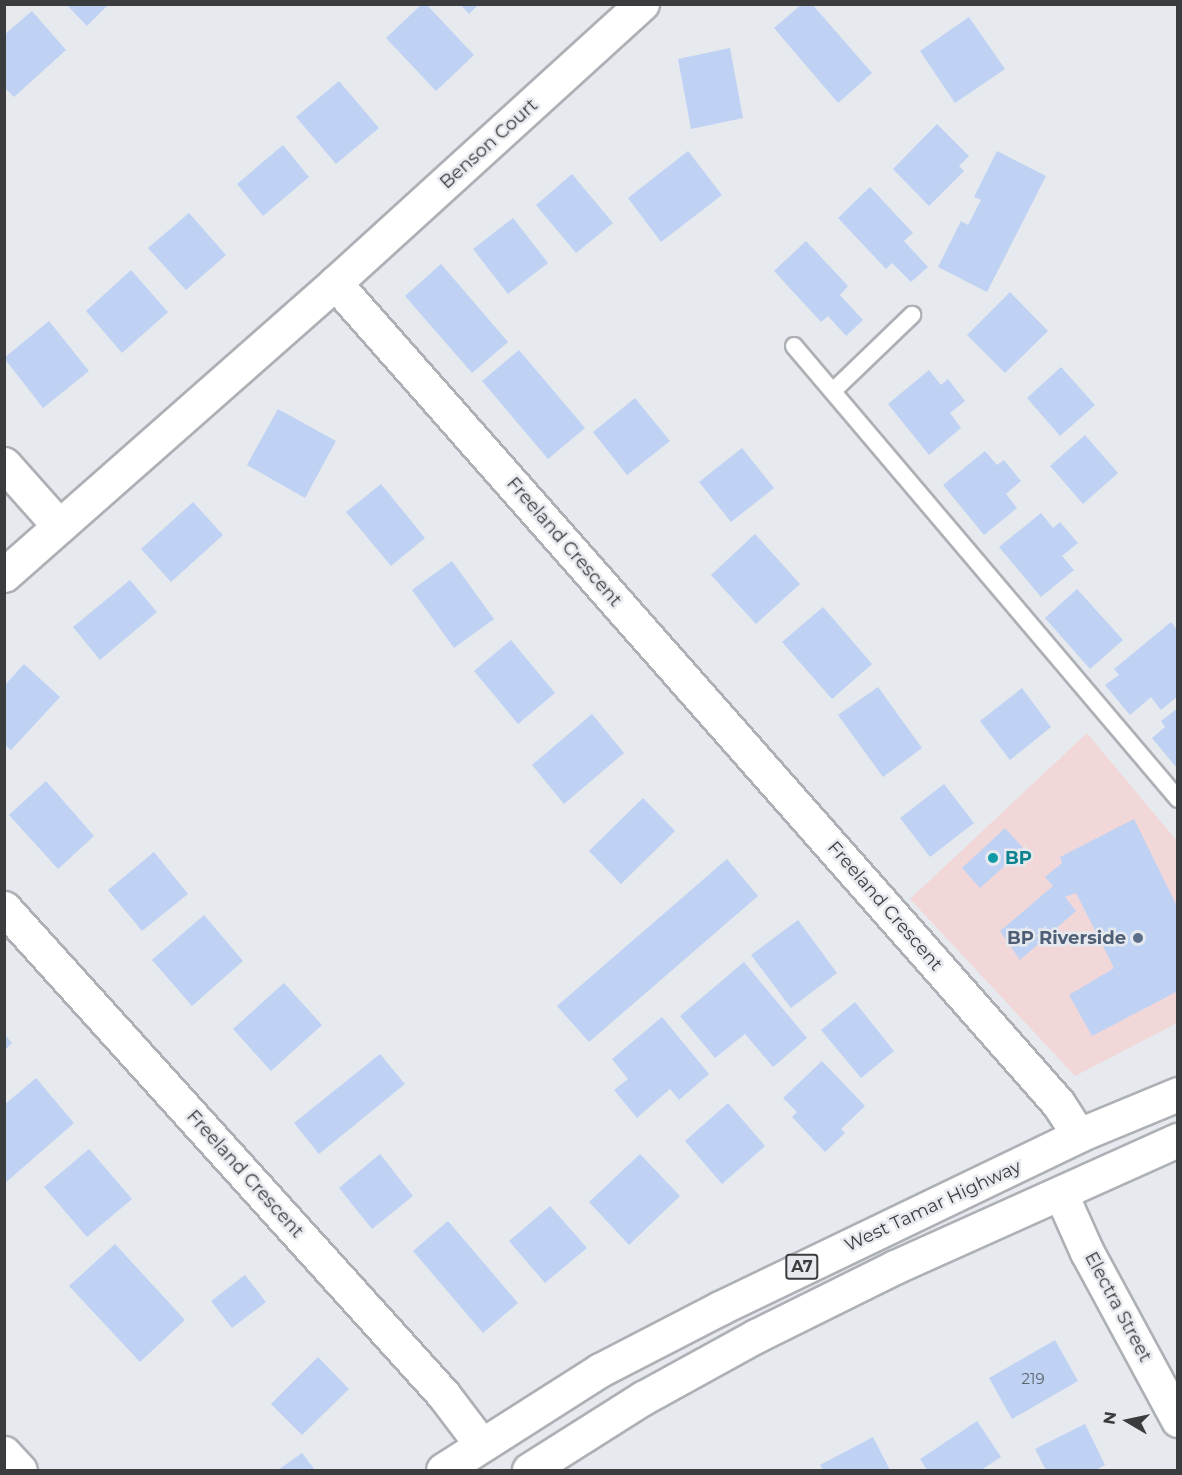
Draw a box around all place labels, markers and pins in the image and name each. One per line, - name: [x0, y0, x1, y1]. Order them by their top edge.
- place label: BP: [1005, 847, 1032, 869]
- marker: BP: [986, 851, 1000, 865]
- place label: BP Riverside: [1007, 927, 1126, 949]
- marker: BP Riverside: [1131, 931, 1145, 945]

